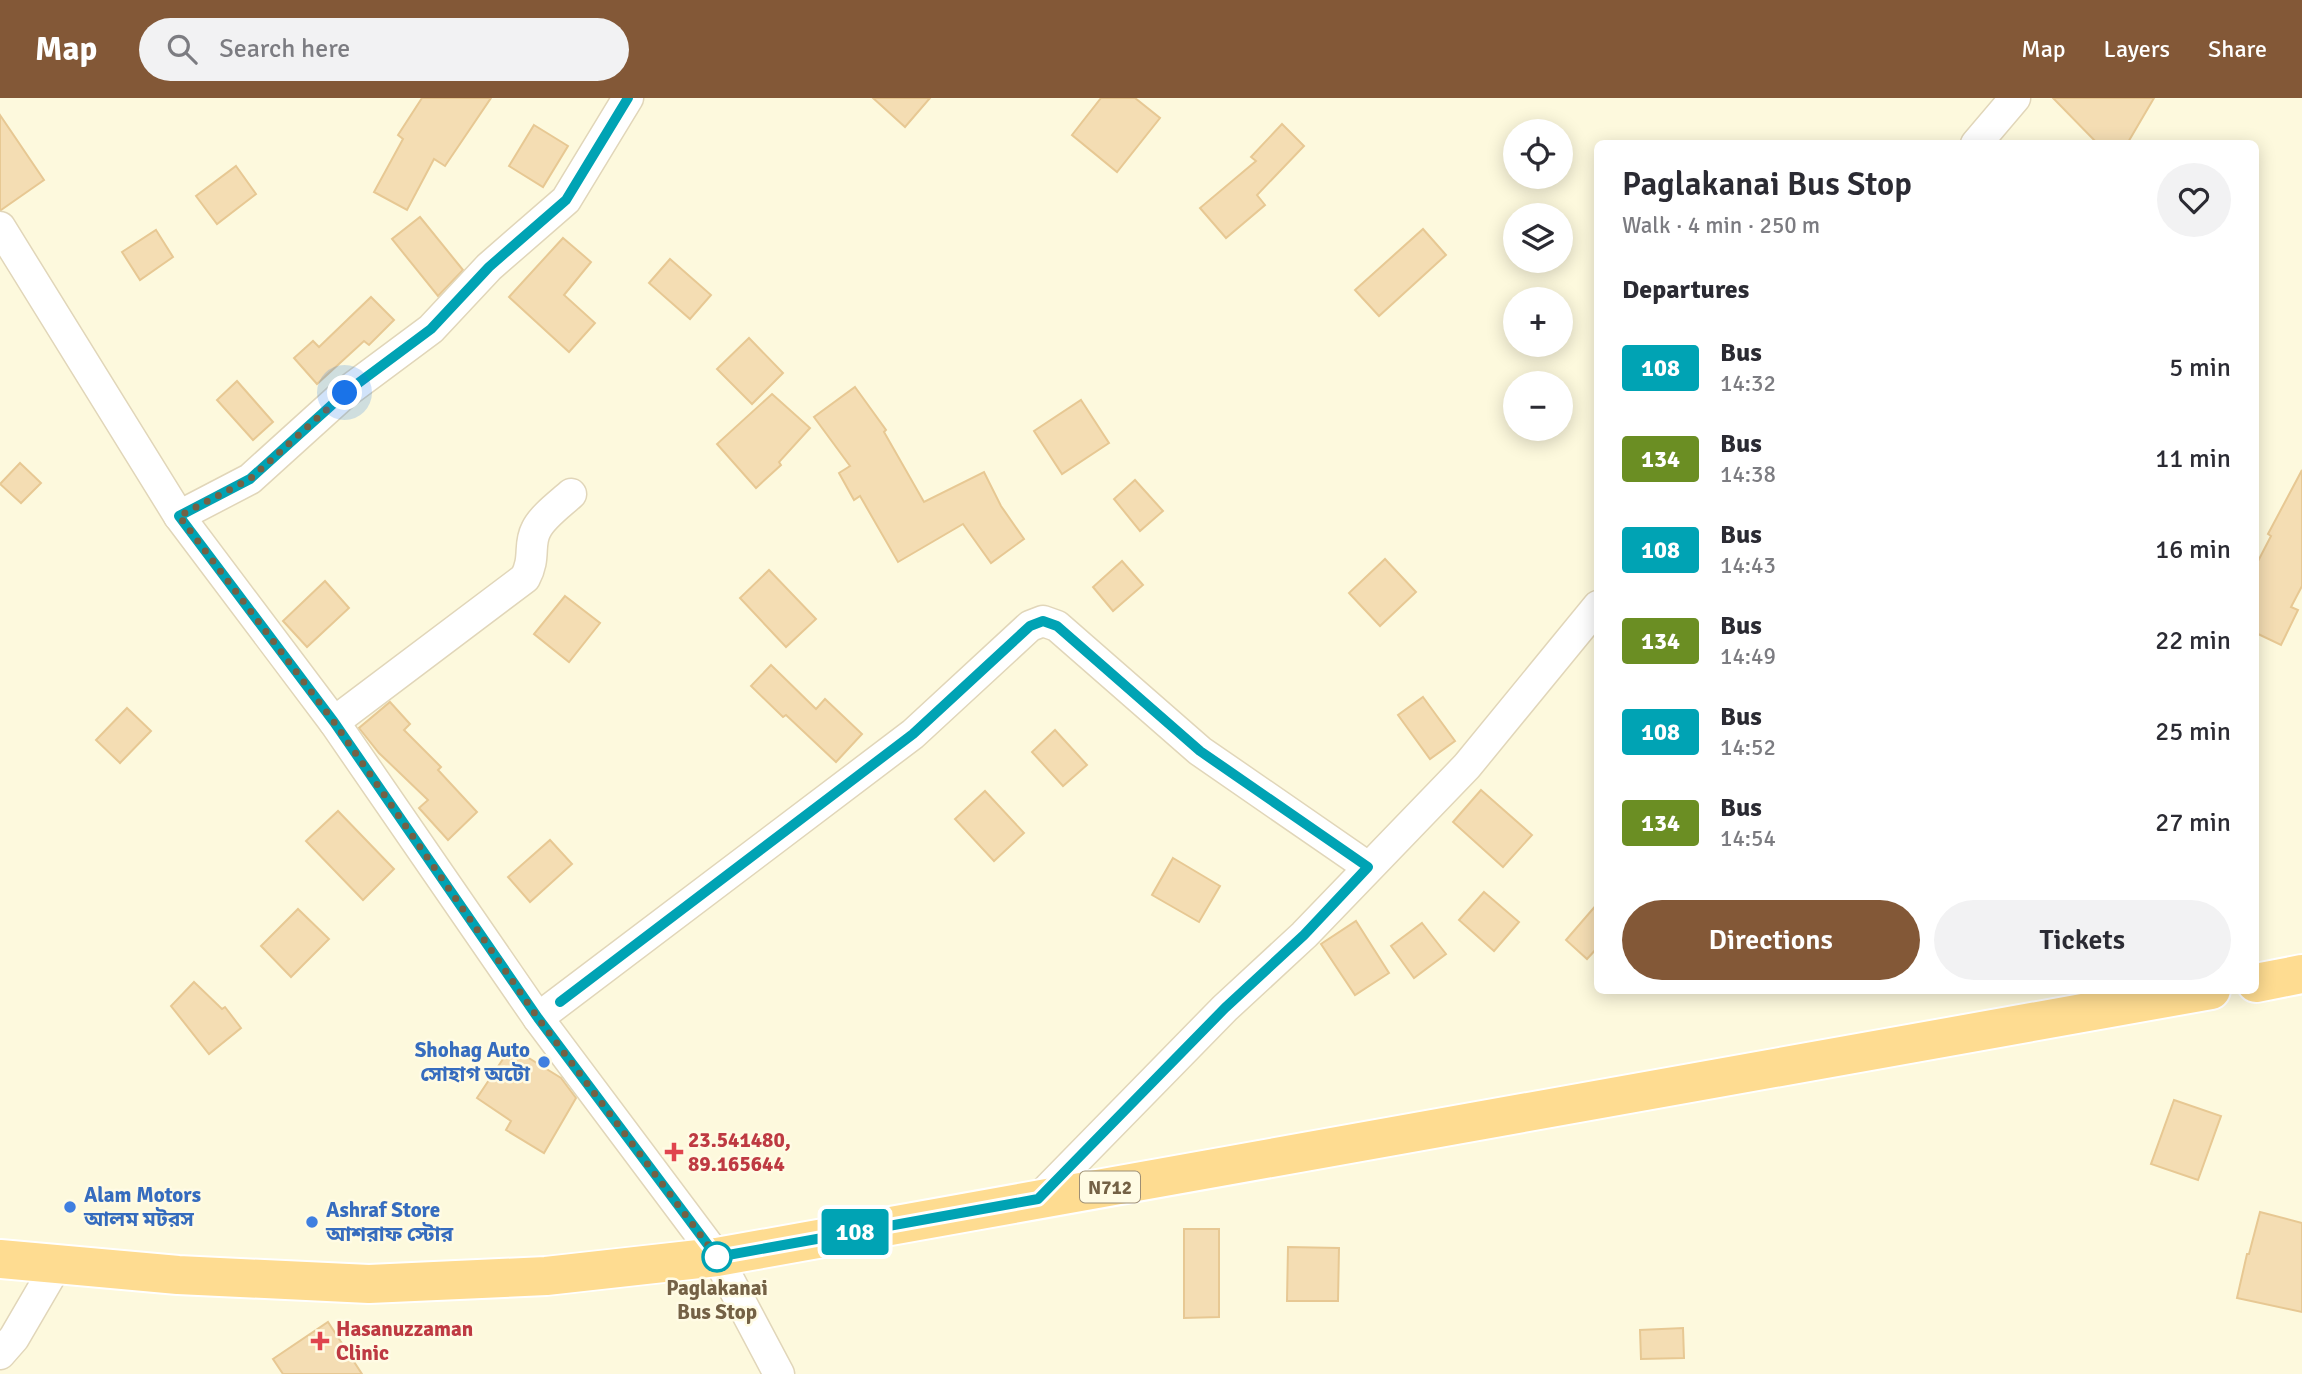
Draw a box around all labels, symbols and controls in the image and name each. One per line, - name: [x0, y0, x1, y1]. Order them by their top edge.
- search box: [139, 18, 629, 81]
- text: Map: [35, 29, 97, 70]
- icon: search: [163, 30, 201, 68]
- text: Search here: [219, 33, 350, 65]
- text: Map: [2021, 34, 2066, 64]
- text: Layers: [2104, 34, 2170, 64]
- text: Share: [2208, 34, 2267, 64]
- map controls: [1503, 119, 1573, 441]
- button: locate: [1503, 119, 1573, 189]
- button: heart: [2157, 163, 2231, 237]
- text: Paglakanai Bus Stop: [1622, 164, 1912, 205]
- button: layers: [1503, 203, 1573, 273]
- text: Walk · 4 min · 250 m: [1622, 211, 1820, 240]
- text: Departures: [1622, 274, 1749, 306]
- button: +: [1503, 287, 1573, 357]
- text: Bus: [1720, 337, 1762, 369]
- text: 5 min: [2169, 352, 2231, 384]
- text: 108: [1641, 353, 1680, 383]
- text: 14:32: [1720, 369, 1776, 398]
- button: −: [1503, 371, 1573, 441]
- your location: [327, 375, 362, 410]
- text: Bus: [1720, 428, 1762, 460]
- text: 11 min: [2155, 443, 2231, 475]
- text: 134: [1641, 444, 1680, 474]
- text: 14:38: [1720, 460, 1776, 489]
- text: Bus: [1720, 519, 1762, 551]
- text: 16 min: [2155, 534, 2231, 566]
- text: 108: [1641, 535, 1680, 565]
- text: 14:43: [1720, 551, 1776, 580]
- text: Bus: [1720, 610, 1762, 642]
- text: 22 min: [2155, 625, 2231, 657]
- text: 134: [1641, 626, 1680, 656]
- text: 14:49: [1720, 642, 1776, 671]
- text: Bus: [1720, 701, 1762, 733]
- text: 25 min: [2155, 716, 2231, 748]
- text: 108: [1641, 717, 1680, 747]
- text: 14:52: [1720, 733, 1776, 762]
- text: Bus: [1720, 792, 1762, 824]
- text: 27 min: [2155, 807, 2231, 839]
- text: 134: [1641, 808, 1680, 838]
- text: 14:54: [1720, 824, 1776, 853]
- button: Directions: [1622, 900, 1920, 980]
- button: Tickets: [1934, 900, 2231, 980]
- place label: Shohag Auto সোহাগ অটো: [415, 1037, 531, 1087]
- marker: Shohag Auto সোহাগ অটো: [536, 1054, 552, 1070]
- place label: 23.541480, 89.165644: [688, 1127, 791, 1177]
- marker: 23.541480, 89.165644: [666, 1144, 682, 1160]
- road number: N712: [1080, 1172, 1140, 1203]
- place label: Alam Motors আলম মটরস: [83, 1182, 201, 1232]
- place label: Ashraf Store আশরাফ স্টোর: [325, 1197, 453, 1247]
- marker: Alam Motors আলম মটরস: [62, 1199, 78, 1215]
- line badge: 108: [815, 1209, 895, 1255]
- marker: Ashraf Store আশরাফ স্টোর: [304, 1214, 320, 1230]
- text: 108: [836, 1217, 874, 1247]
- marker: Paglakanai Bus Stop: [702, 1242, 732, 1272]
- place label: Paglakanai Bus Stop: [666, 1275, 768, 1325]
- place label: Hasanuzzaman Clinic: [336, 1316, 473, 1366]
- marker: Hasanuzzaman Clinic: [310, 1331, 330, 1351]

